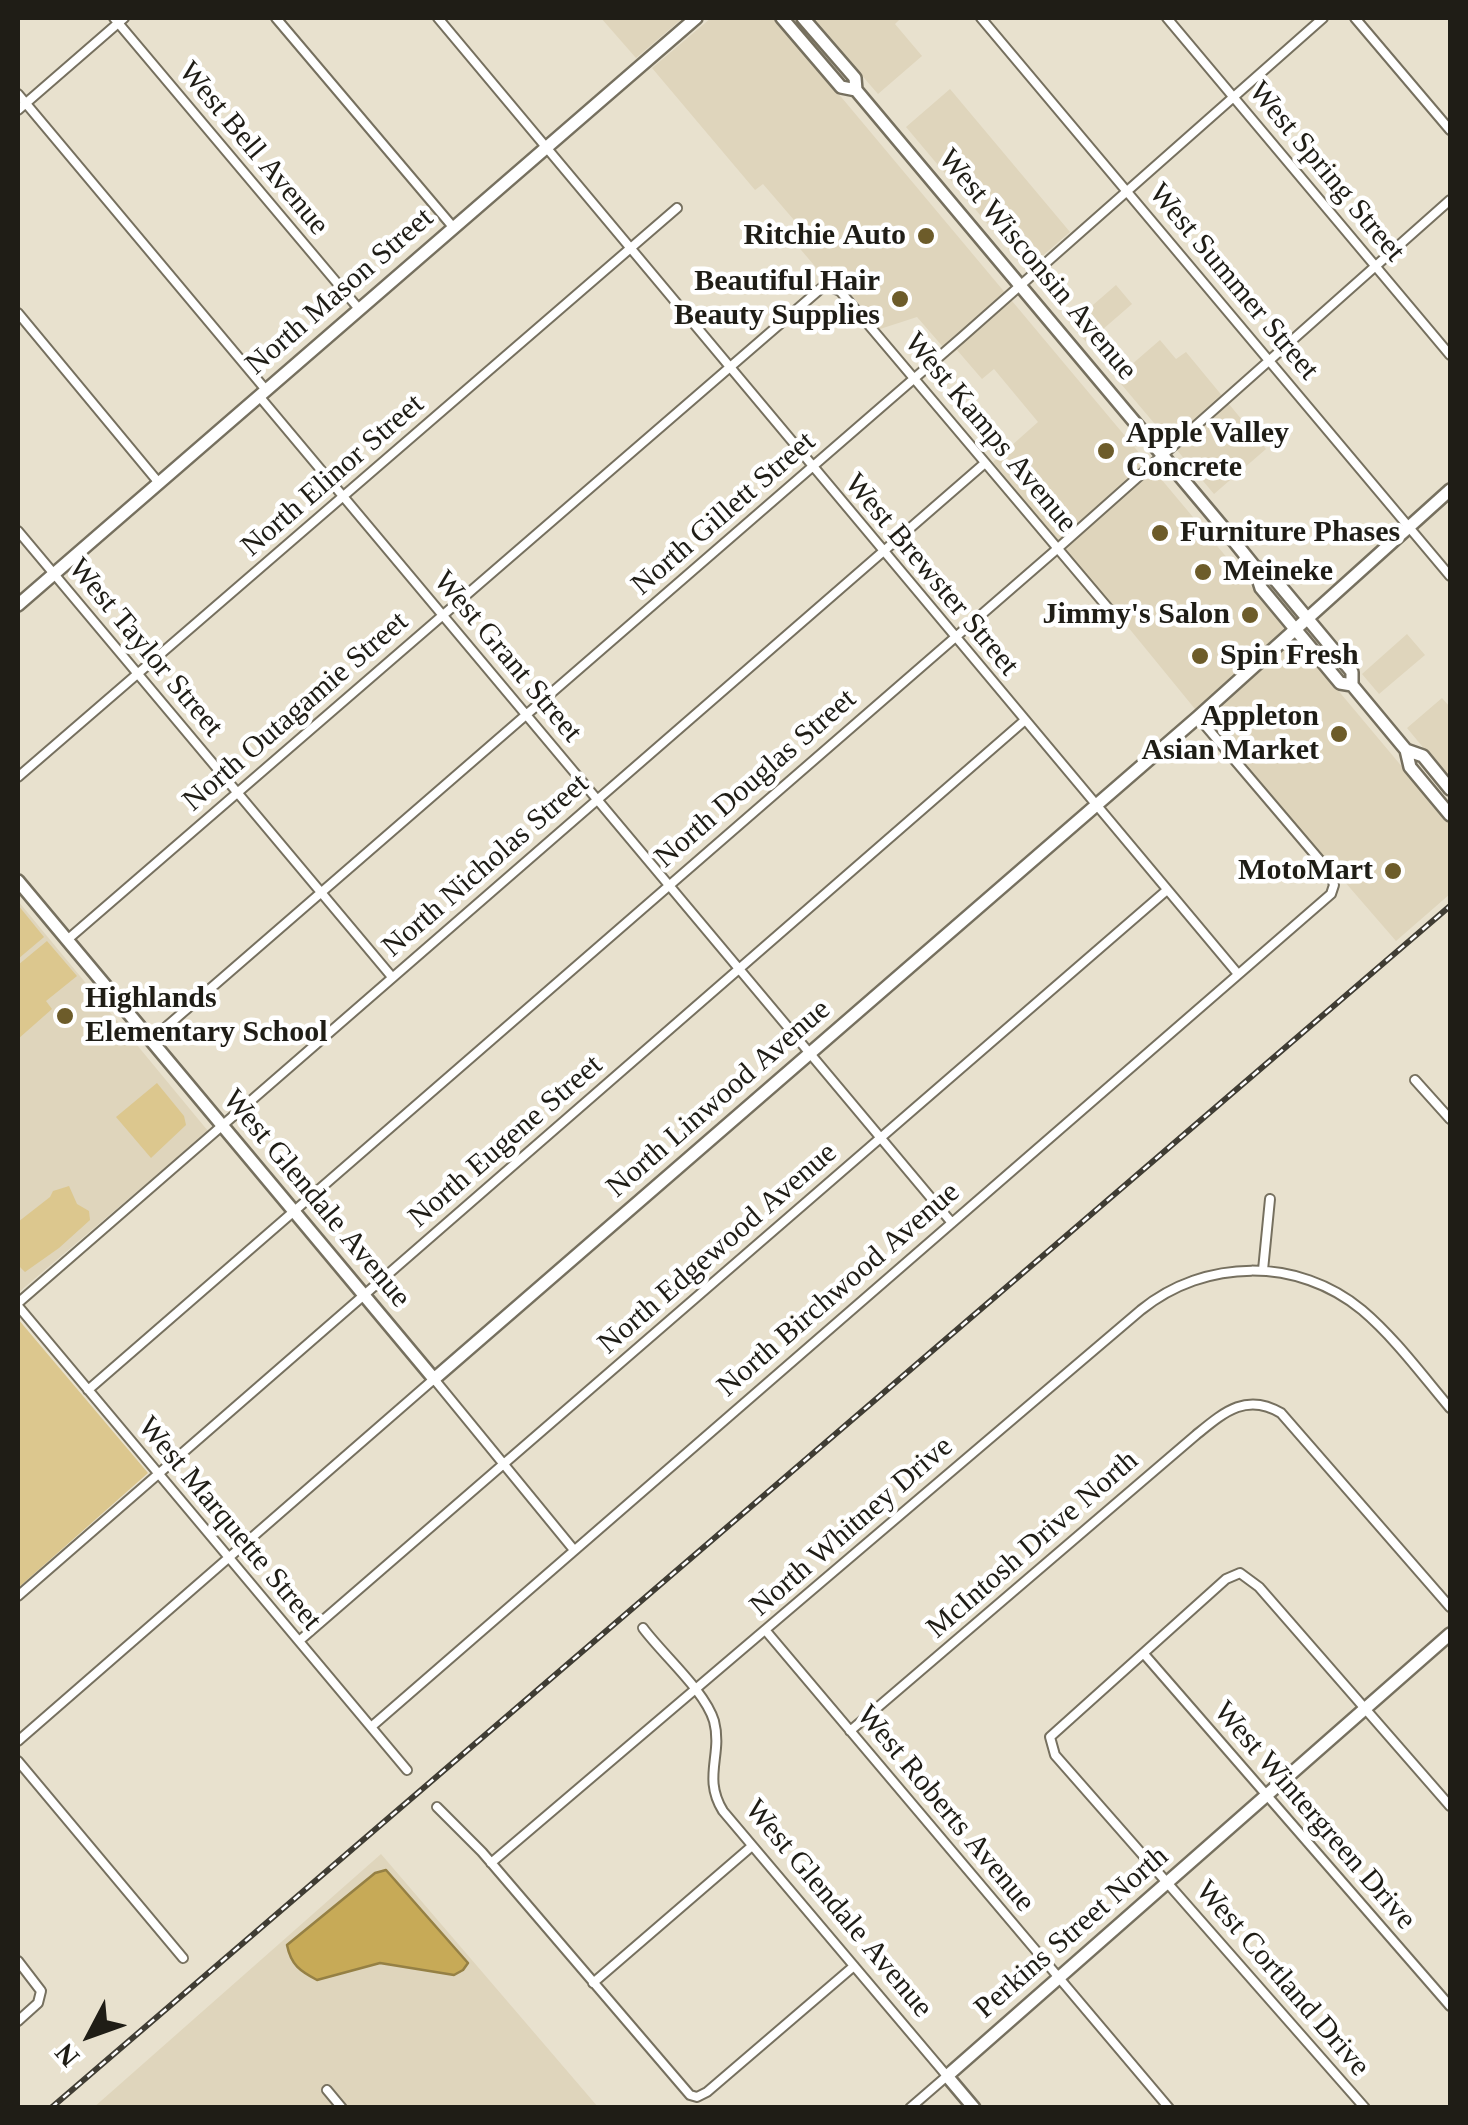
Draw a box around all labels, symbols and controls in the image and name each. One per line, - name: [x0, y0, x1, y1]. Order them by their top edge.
- street label: West Bell Avenue: [170, 55, 336, 243]
- street label: West Spring Street: [1240, 75, 1412, 269]
- street label: West Wisconsin Avenue: [930, 142, 1144, 388]
- street label: West Summer Street: [1140, 176, 1326, 388]
- street label: North Mason Street: [239, 201, 441, 383]
- place label: Ritchie Auto: [744, 218, 906, 254]
- marker: Ritchie Auto: [915, 225, 937, 247]
- place label: Beautiful Hair Beauty Supplies: [674, 264, 880, 334]
- marker: Beautiful Hair Beauty Supplies: [889, 288, 911, 310]
- street label: West Kamps Avenue: [896, 326, 1084, 540]
- street label: North Elinor Street: [234, 387, 432, 565]
- place label: Apple Valley Concrete: [1126, 416, 1289, 486]
- street label: North Gillett Street: [625, 424, 823, 604]
- marker: Apple Valley Concrete: [1095, 440, 1117, 462]
- street label: West Brewster Street: [836, 467, 1026, 683]
- place label: Furniture Phases: [1180, 515, 1400, 551]
- marker: Furniture Phases: [1149, 522, 1171, 544]
- street label: West Taylor Street: [60, 551, 230, 745]
- place label: Meineke: [1223, 554, 1333, 590]
- marker: Meineke: [1192, 561, 1214, 583]
- street label: West Grant Street: [425, 564, 589, 750]
- place label: Jimmy's Salon: [1042, 597, 1230, 633]
- street label: North Outagamie Street: [176, 604, 416, 820]
- marker: Jimmy's Salon: [1239, 604, 1261, 626]
- place label: Spin Fresh: [1220, 638, 1359, 674]
- marker: Spin Fresh: [1189, 645, 1211, 667]
- street label: North Douglas Street: [648, 682, 864, 876]
- place label: Appleton Asian Market: [1142, 699, 1319, 770]
- marker: Appleton Asian Market: [1328, 723, 1350, 745]
- street label: North Nicholas Street: [375, 767, 597, 965]
- place label: MotoMart: [1238, 853, 1373, 889]
- marker: MotoMart: [1382, 860, 1404, 882]
- place label: Highlands Elementary School: [85, 981, 327, 1052]
- street label: North Linwood Avenue: [600, 992, 838, 1206]
- marker: Highlands Elementary School: [54, 1005, 76, 1027]
- street label: North Eugene Street: [402, 1048, 610, 1236]
- street label: West Glendale Avenue: [214, 1083, 418, 1315]
- street label: North Edgewood Avenue: [591, 1136, 845, 1362]
- street label: North Birchwood Avenue: [710, 1175, 968, 1405]
- street label: West Marquette Street: [129, 1410, 329, 1638]
- street label: North Whitney Drive: [743, 1429, 961, 1625]
- street label: McIntosh Drive North: [920, 1443, 1146, 1647]
- street label: West Wintergreen Drive: [1205, 1694, 1423, 1938]
- street label: West Roberts Avenue: [848, 1698, 1042, 1920]
- street label: West Glendale Avenue: [736, 1793, 940, 2025]
- street label: Perkins Street North: [968, 1839, 1176, 2027]
- street label: West Cortland Drive: [1187, 1874, 1377, 2084]
- north arrow: [40, 1985, 140, 2085]
- text: N: [49, 2037, 85, 2073]

